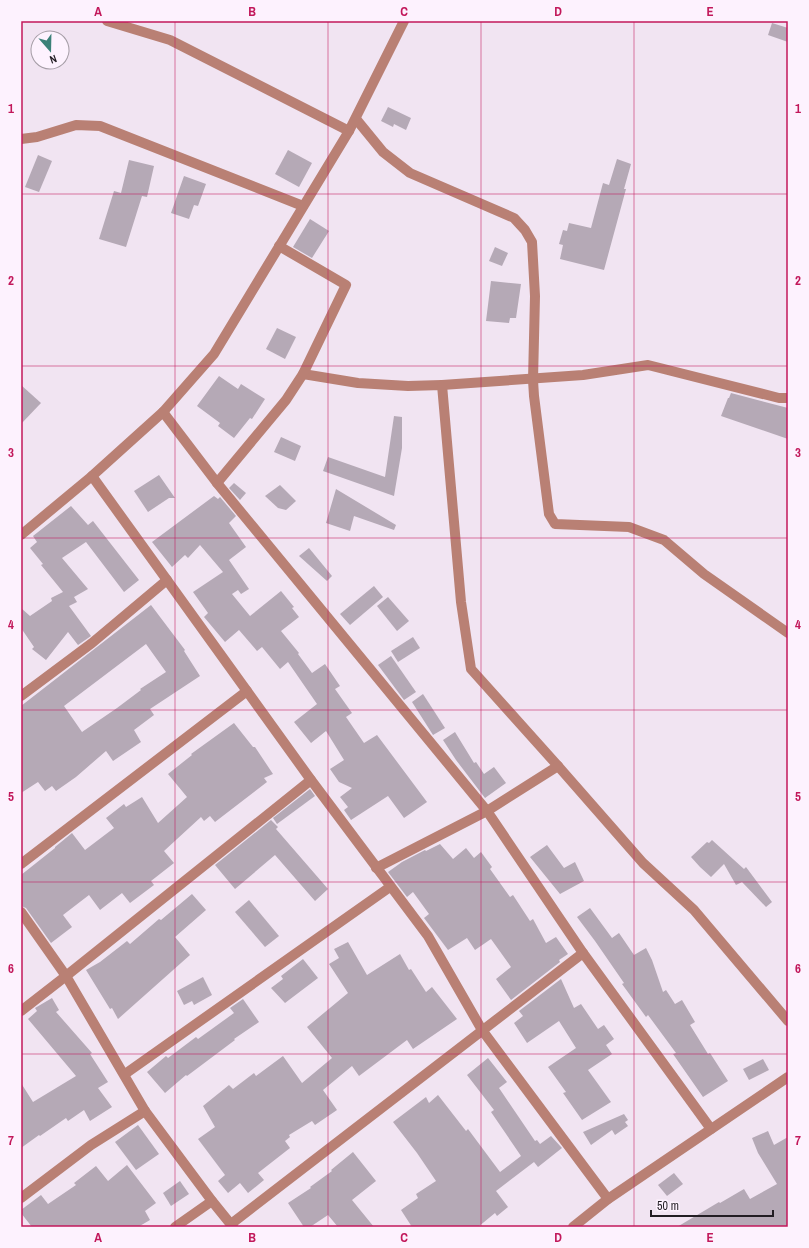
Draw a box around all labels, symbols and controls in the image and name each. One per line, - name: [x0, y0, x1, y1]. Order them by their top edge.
- text: A: [94, 3, 102, 20]
- text: B: [248, 3, 256, 20]
- text: C: [400, 3, 408, 20]
- text: D: [554, 3, 562, 20]
- text: E: [706, 3, 714, 20]
- north arrow: [30, 30, 70, 70]
- text: N: [48, 52, 59, 67]
- text: 1: [8, 100, 14, 117]
- text: 1: [795, 100, 801, 117]
- text: 2: [8, 272, 14, 289]
- text: 2: [795, 272, 801, 289]
- text: 3: [8, 444, 14, 461]
- text: 3: [795, 444, 801, 461]
- text: 4: [8, 616, 14, 633]
- text: 4: [795, 616, 801, 633]
- text: 5: [8, 788, 14, 805]
- text: 5: [795, 788, 801, 805]
- text: 6: [8, 960, 14, 977]
- text: 6: [795, 960, 801, 977]
- text: 7: [8, 1132, 14, 1149]
- text: 7: [795, 1132, 801, 1149]
- scale bar: [651, 1192, 773, 1218]
- text: 50 m: [657, 1198, 679, 1214]
- text: A: [94, 1229, 102, 1246]
- text: B: [248, 1229, 256, 1246]
- text: C: [400, 1229, 408, 1246]
- text: D: [554, 1229, 562, 1246]
- text: E: [706, 1229, 714, 1246]

